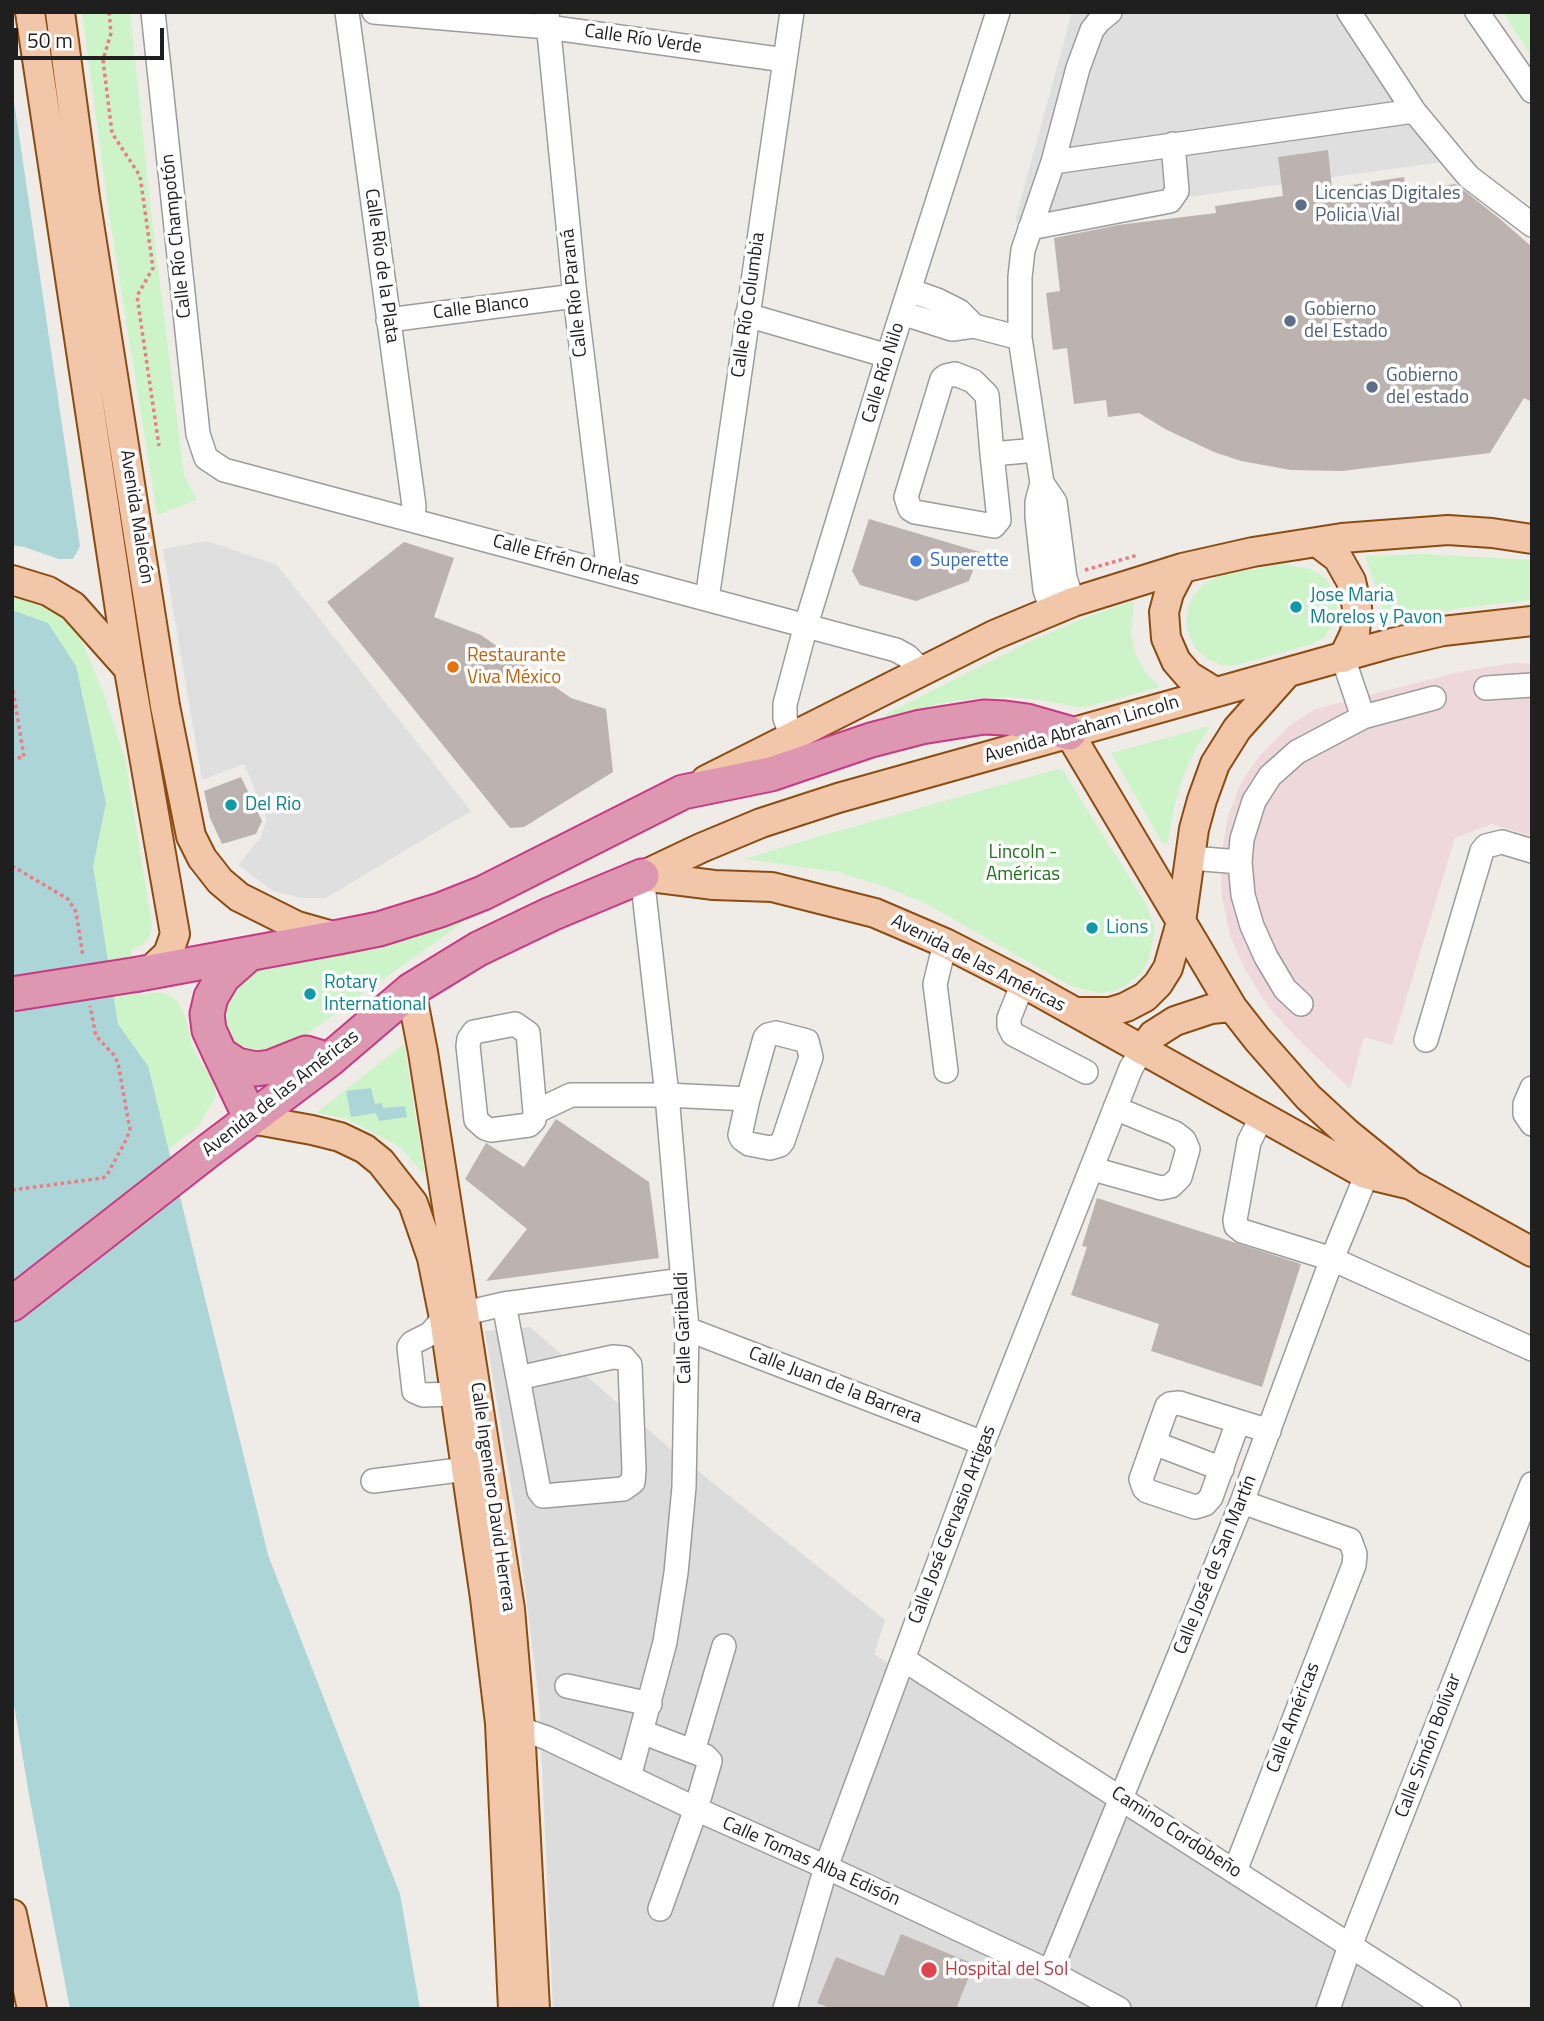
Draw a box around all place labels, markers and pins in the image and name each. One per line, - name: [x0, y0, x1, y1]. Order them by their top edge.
- place label: Licencias Digitales Policia Vial: [1315, 183, 1461, 227]
- marker: Licencias Digitales Policia Vial: [1293, 197, 1309, 213]
- place label: Gobierno del Estado: [1304, 299, 1388, 343]
- marker: Gobierno del Estado: [1282, 313, 1298, 329]
- place label: Gobierno del estado: [1386, 365, 1469, 409]
- marker: Gobierno del estado: [1364, 379, 1380, 395]
- place label: Superette: [930, 550, 1009, 572]
- marker: Superette: [908, 553, 924, 569]
- place label: Jose Maria Morelos y Pavon: [1310, 585, 1442, 629]
- marker: Jose Maria Morelos y Pavon: [1288, 599, 1304, 615]
- place label: Restaurante Viva México: [467, 645, 566, 689]
- marker: Restaurante Viva México: [445, 659, 461, 675]
- place label: Del Rio: [245, 794, 301, 816]
- marker: Del Rio: [223, 797, 239, 813]
- place label: Lions: [1106, 917, 1148, 939]
- marker: Lions: [1084, 920, 1100, 936]
- place label: Rotary International: [324, 972, 426, 1016]
- marker: Rotary International: [302, 986, 318, 1002]
- place label: Hospital del Sol: [945, 1959, 1068, 1981]
- marker: Hospital del Sol: [919, 1960, 939, 1980]

